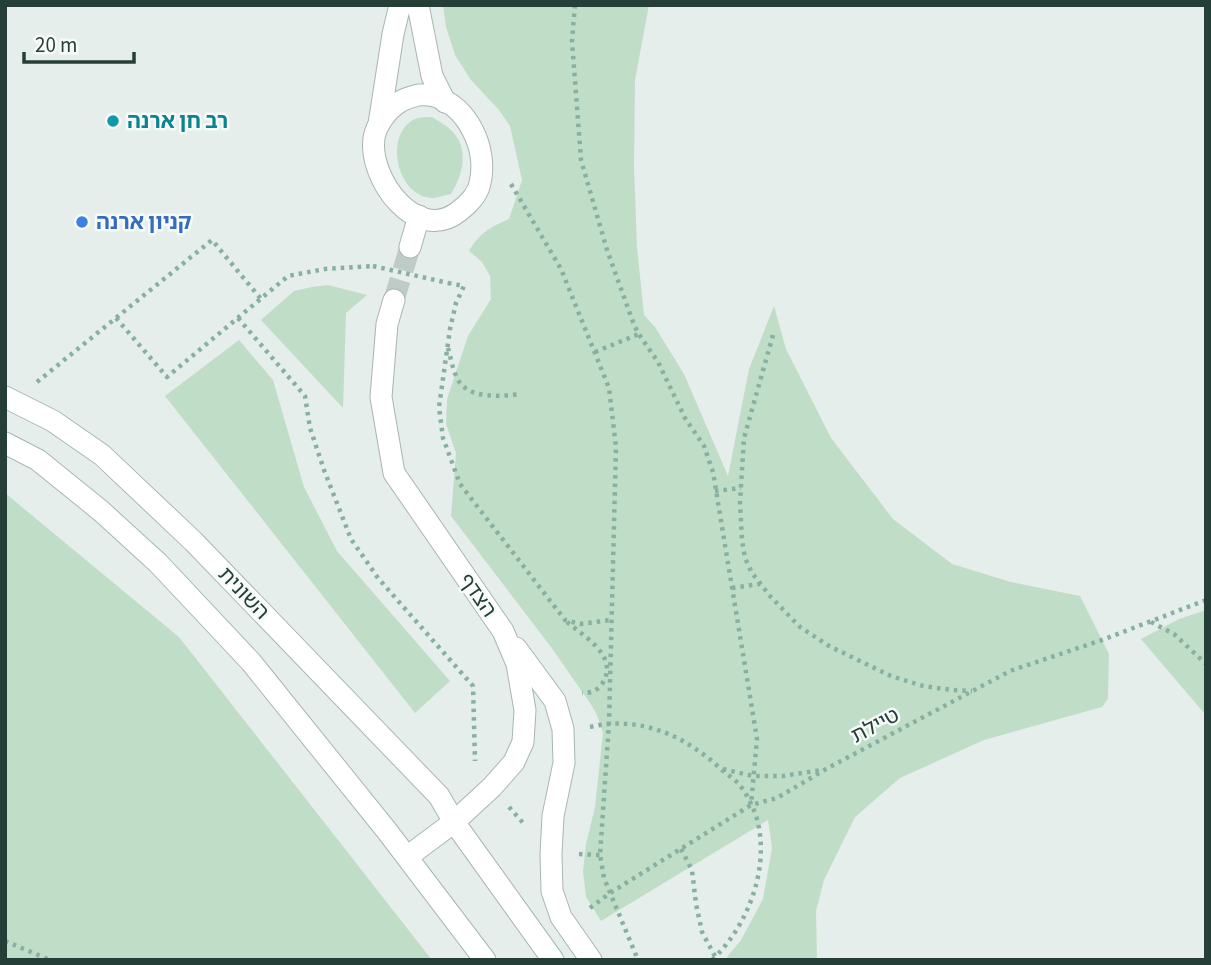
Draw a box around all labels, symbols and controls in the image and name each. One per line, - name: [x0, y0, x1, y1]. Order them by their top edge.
- scale bar: [24, 21, 135, 65]
- text: 20 m: [35, 30, 77, 60]
- place label: רב חן ארנה: [127, 106, 228, 136]
- marker: רב חן ארנה: [105, 113, 121, 129]
- place label: קניון ארנה: [96, 207, 192, 237]
- marker: קניון ארנה: [74, 214, 90, 230]
- street label: השונית: [211, 560, 277, 626]
- street label: הצדף: [452, 567, 504, 623]
- street label: טיילת: [845, 700, 905, 750]

